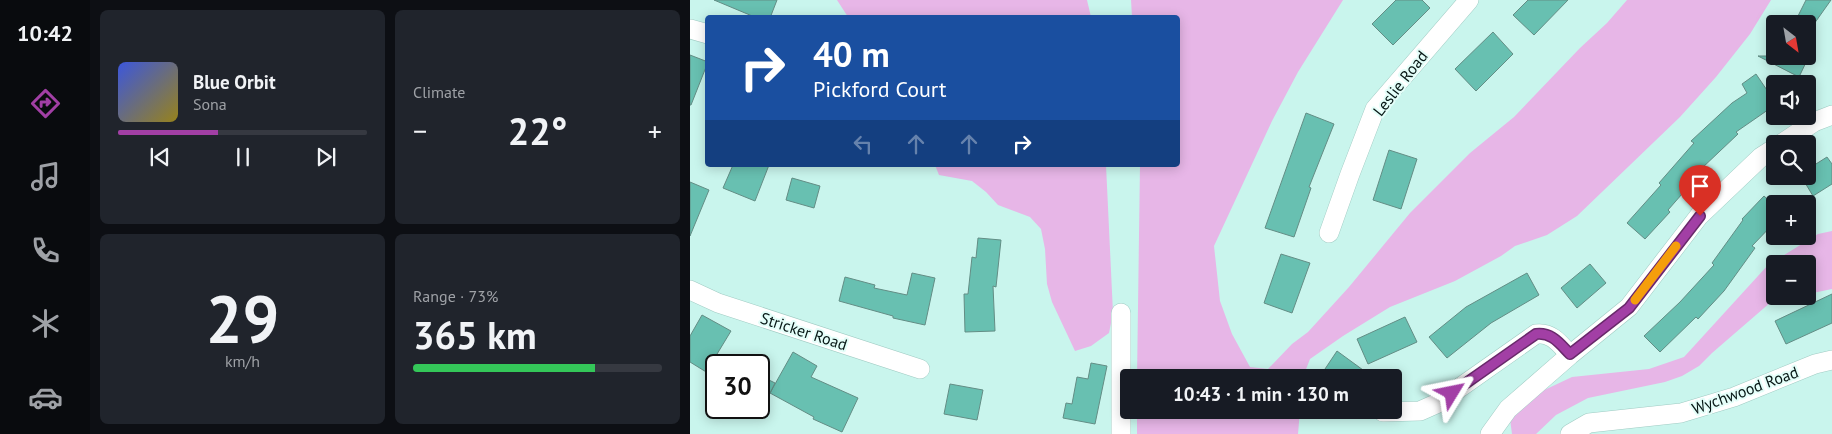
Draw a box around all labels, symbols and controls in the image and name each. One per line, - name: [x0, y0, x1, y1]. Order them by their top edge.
- north arrow: [1766, 15, 1816, 65]
- map controls: [1766, 15, 1816, 305]
- text: 10:42: [17, 19, 73, 47]
- text: 40 m: [813, 31, 890, 77]
- icon: right: [730, 35, 795, 100]
- street label: Leslie Road: [1368, 46, 1432, 120]
- text: Blue Orbit: [193, 70, 276, 94]
- text: Pickford Court: [813, 75, 946, 103]
- button: sound: [1766, 75, 1816, 125]
- text: Climate: [413, 82, 465, 102]
- icon: directions: [28, 86, 63, 121]
- text: Sona: [193, 94, 227, 114]
- text: 22°: [508, 106, 567, 155]
- text: −: [413, 112, 427, 149]
- text: +: [648, 112, 662, 149]
- icon: left: [849, 130, 877, 158]
- icon: ahead: [902, 130, 930, 158]
- icon: ahead: [955, 130, 983, 158]
- icon: right: [1008, 130, 1036, 158]
- button: search: [1766, 135, 1816, 185]
- icon: previous: [146, 143, 174, 171]
- icon: pause: [229, 143, 257, 171]
- icon: next: [312, 143, 340, 171]
- icon: music: [28, 159, 63, 194]
- pin: [1679, 165, 1721, 216]
- icon: arrive: [1686, 172, 1714, 200]
- button: +: [1766, 195, 1816, 245]
- icon: phone: [28, 233, 63, 268]
- button: −: [1766, 255, 1816, 305]
- text: 29: [206, 276, 279, 360]
- text: Range · 73%: [413, 286, 498, 306]
- icon: climate: [28, 306, 63, 341]
- street label: Stricker Road: [758, 308, 850, 354]
- text: 365 km: [413, 310, 537, 359]
- text: km/h: [225, 351, 260, 371]
- speed limit sign: 30: [705, 354, 770, 419]
- street label: Wychwood Road: [1689, 361, 1801, 419]
- position arrow: [1425, 366, 1477, 418]
- icon: car: [28, 380, 63, 415]
- text: 10:43 · 1 min · 130 m: [1173, 382, 1349, 406]

